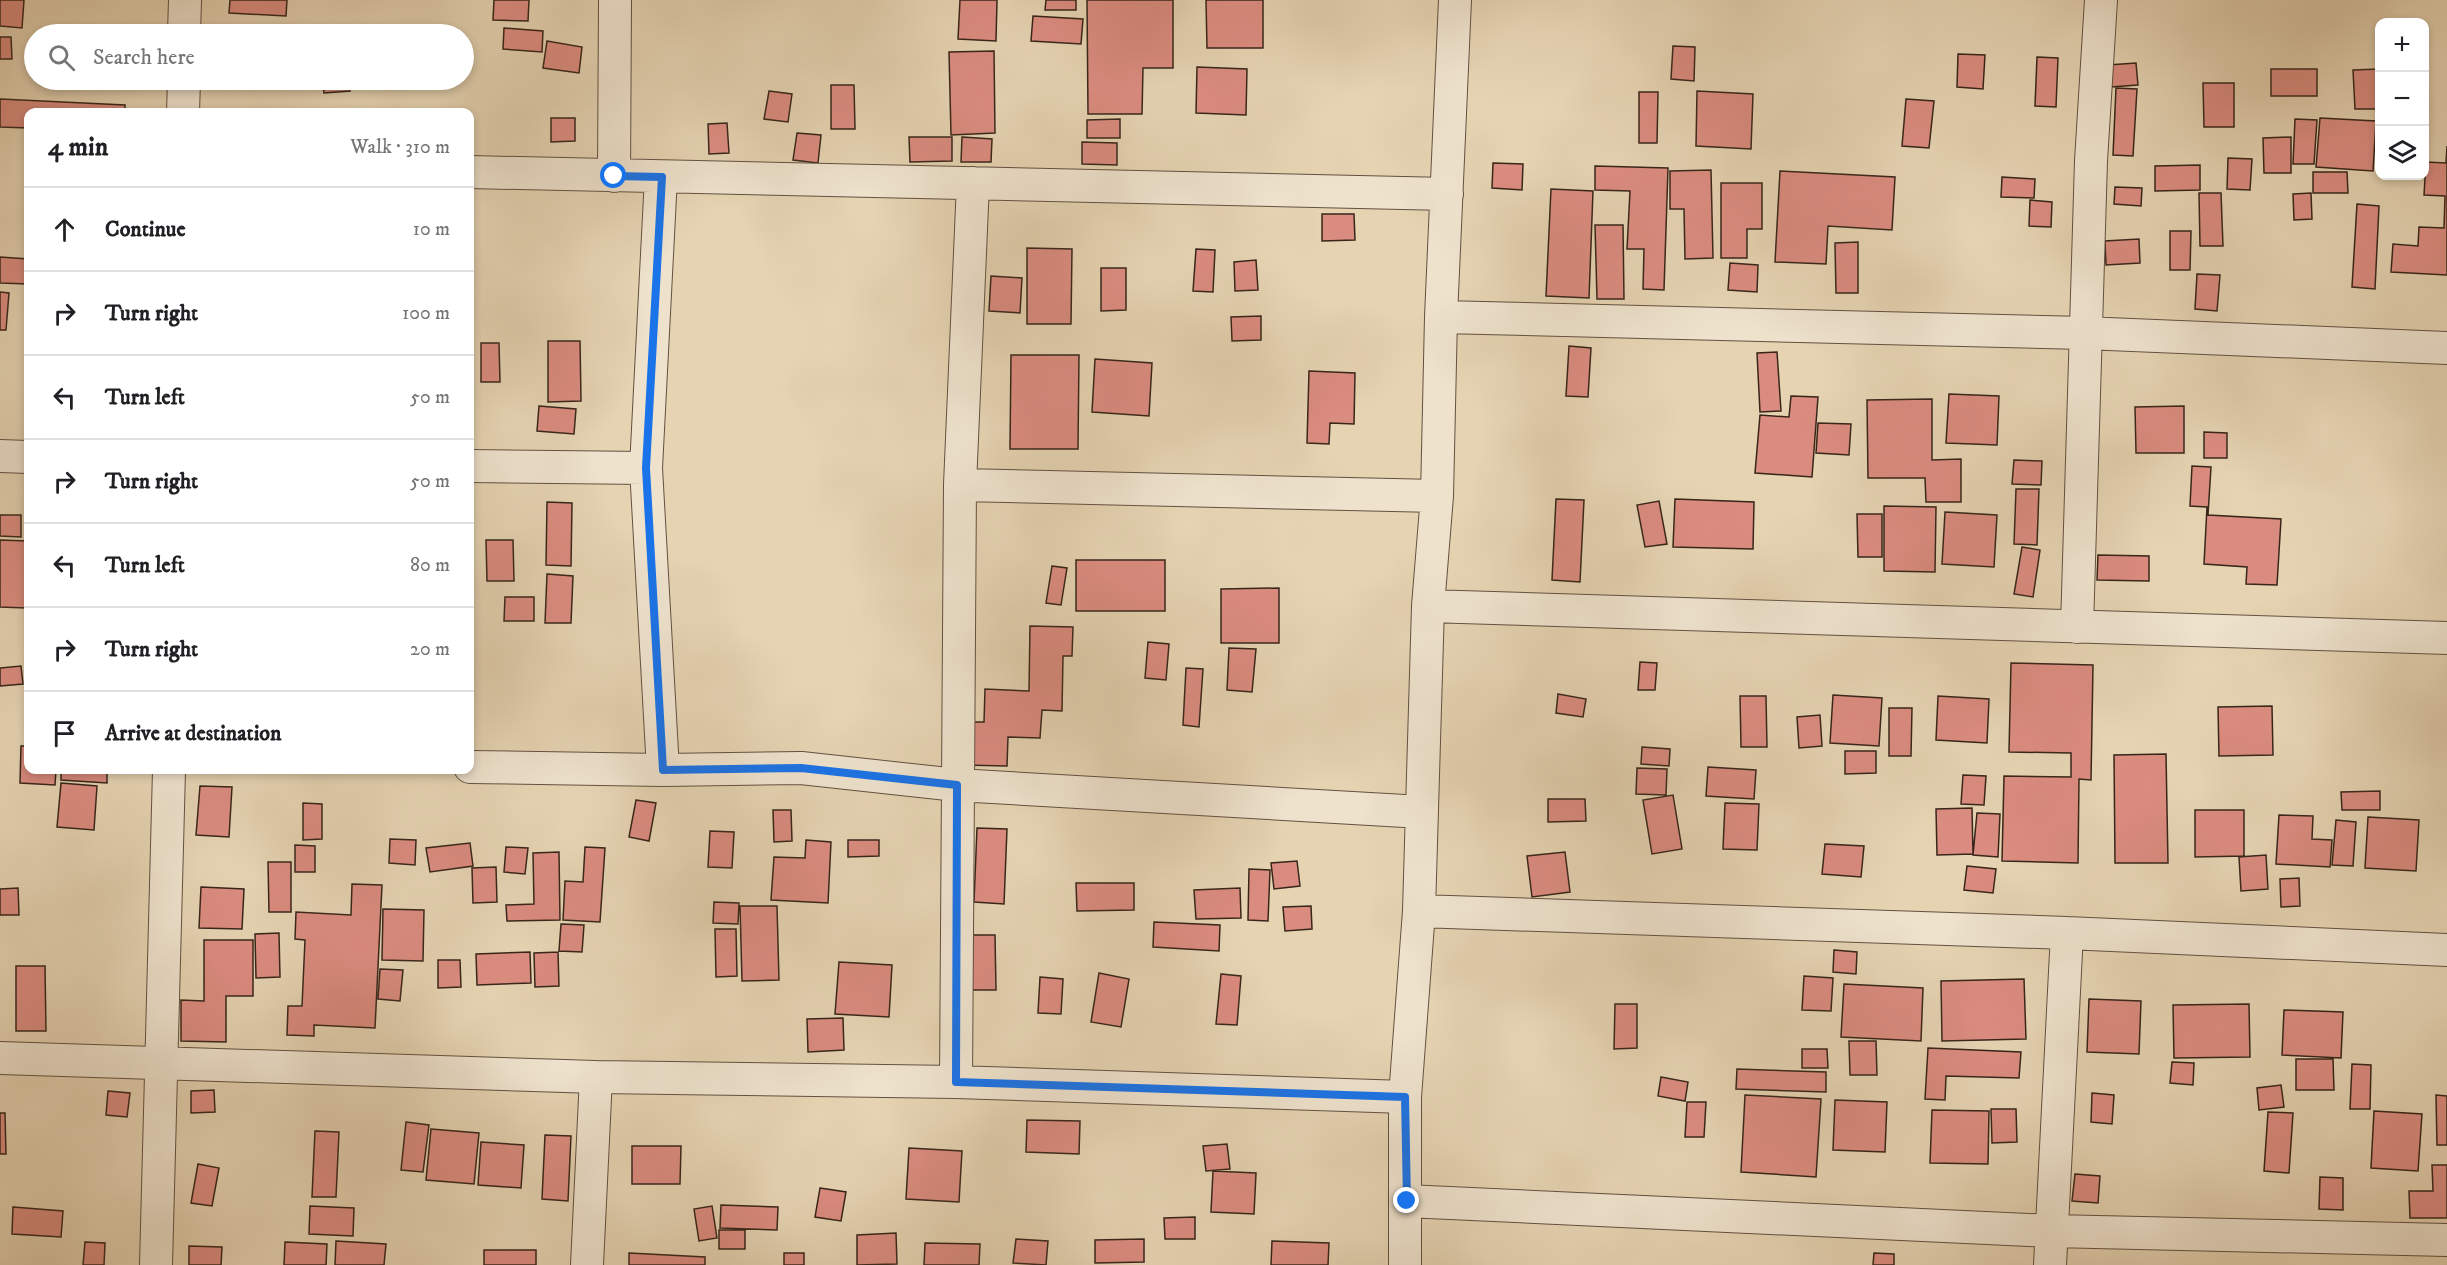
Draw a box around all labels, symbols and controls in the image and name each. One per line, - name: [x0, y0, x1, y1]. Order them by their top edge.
- map controls: [2375, 18, 2429, 180]
- button: +: [2375, 18, 2429, 72]
- search box: [24, 24, 474, 90]
- icon: search: [45, 41, 78, 74]
- text: Search here: [93, 44, 195, 71]
- button: −: [2375, 72, 2429, 126]
- button: layers: [2375, 126, 2429, 180]
- text: 4 min: [48, 131, 108, 164]
- text: Walk · 310 m: [350, 135, 450, 160]
- route start: [600, 162, 626, 188]
- icon: ahead: [48, 213, 81, 246]
- text: Continue: [105, 216, 186, 243]
- text: 10 m: [413, 217, 450, 242]
- icon: right: [48, 297, 81, 330]
- text: Turn right: [105, 300, 198, 327]
- text: 100 m: [402, 301, 450, 326]
- icon: left: [48, 381, 81, 414]
- text: Turn left: [105, 384, 185, 411]
- text: 50 m: [410, 385, 450, 410]
- icon: right: [48, 465, 81, 498]
- text: Turn right: [105, 468, 198, 495]
- text: 50 m: [410, 469, 450, 494]
- icon: left: [48, 549, 81, 582]
- text: Turn left: [105, 552, 185, 579]
- text: 80 m: [410, 553, 450, 578]
- icon: right: [48, 633, 81, 666]
- text: Turn right: [105, 636, 198, 663]
- text: 20 m: [410, 637, 450, 662]
- icon: arrive: [48, 717, 81, 750]
- text: Arrive at destination: [105, 720, 282, 747]
- route end: [1393, 1187, 1419, 1213]

